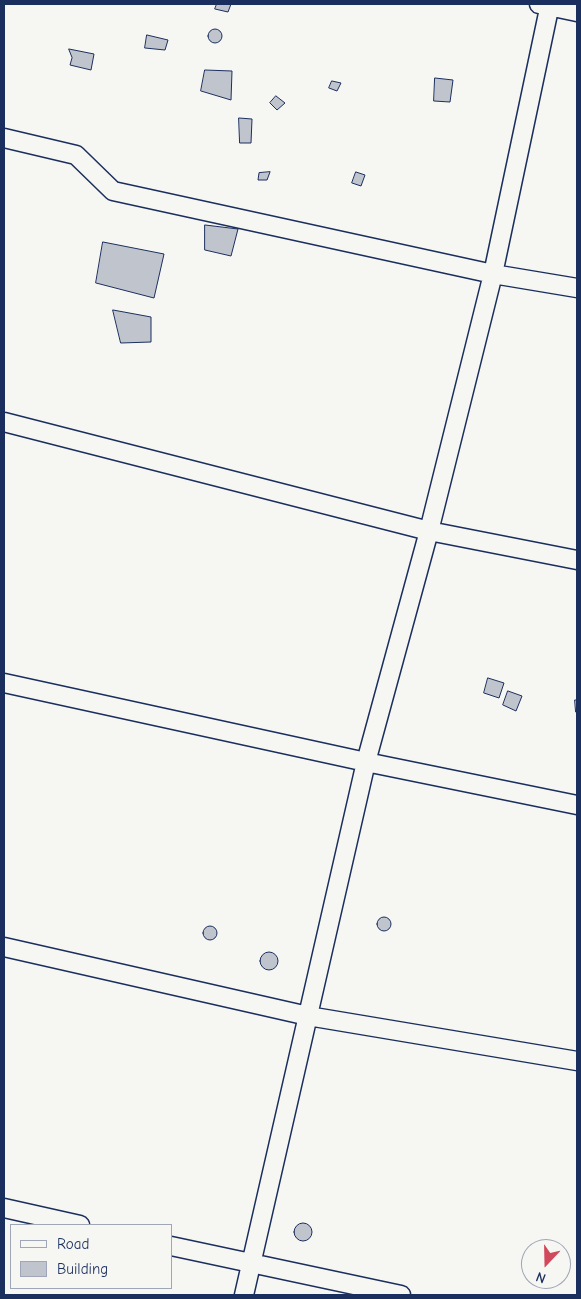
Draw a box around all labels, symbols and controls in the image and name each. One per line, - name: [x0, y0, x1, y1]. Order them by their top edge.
- legend: [10, 1224, 172, 1289]
- text: Road: [57, 1235, 89, 1253]
- north arrow: [521, 1239, 571, 1289]
- text: Building: [57, 1260, 108, 1278]
- text: N: [533, 1268, 548, 1287]

